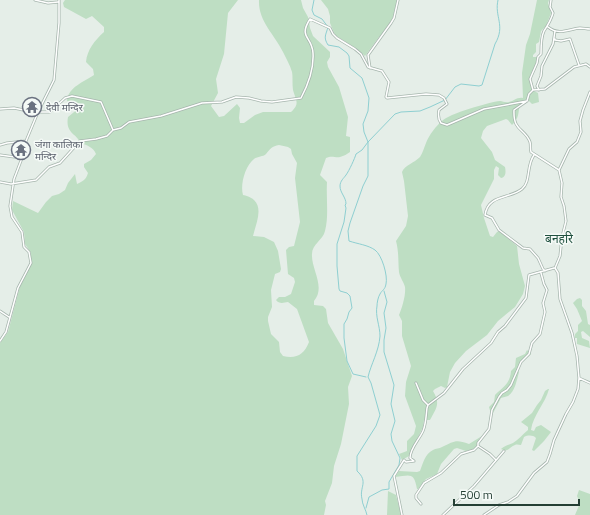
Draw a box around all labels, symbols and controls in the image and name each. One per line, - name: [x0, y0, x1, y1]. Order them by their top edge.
- temple icon: देवी मन्दिर: [21, 96, 43, 118]
- place label: देवी मन्दिर: [46, 100, 84, 115]
- place label: जंगा कालिका मन्दिर: [35, 137, 83, 164]
- temple icon: जंगा कालिका मन्दिर: [10, 139, 32, 161]
- district label: बनहरि: [545, 229, 574, 248]
- scale bar: [454, 481, 579, 507]
- text: 500 m: [460, 485, 493, 504]

